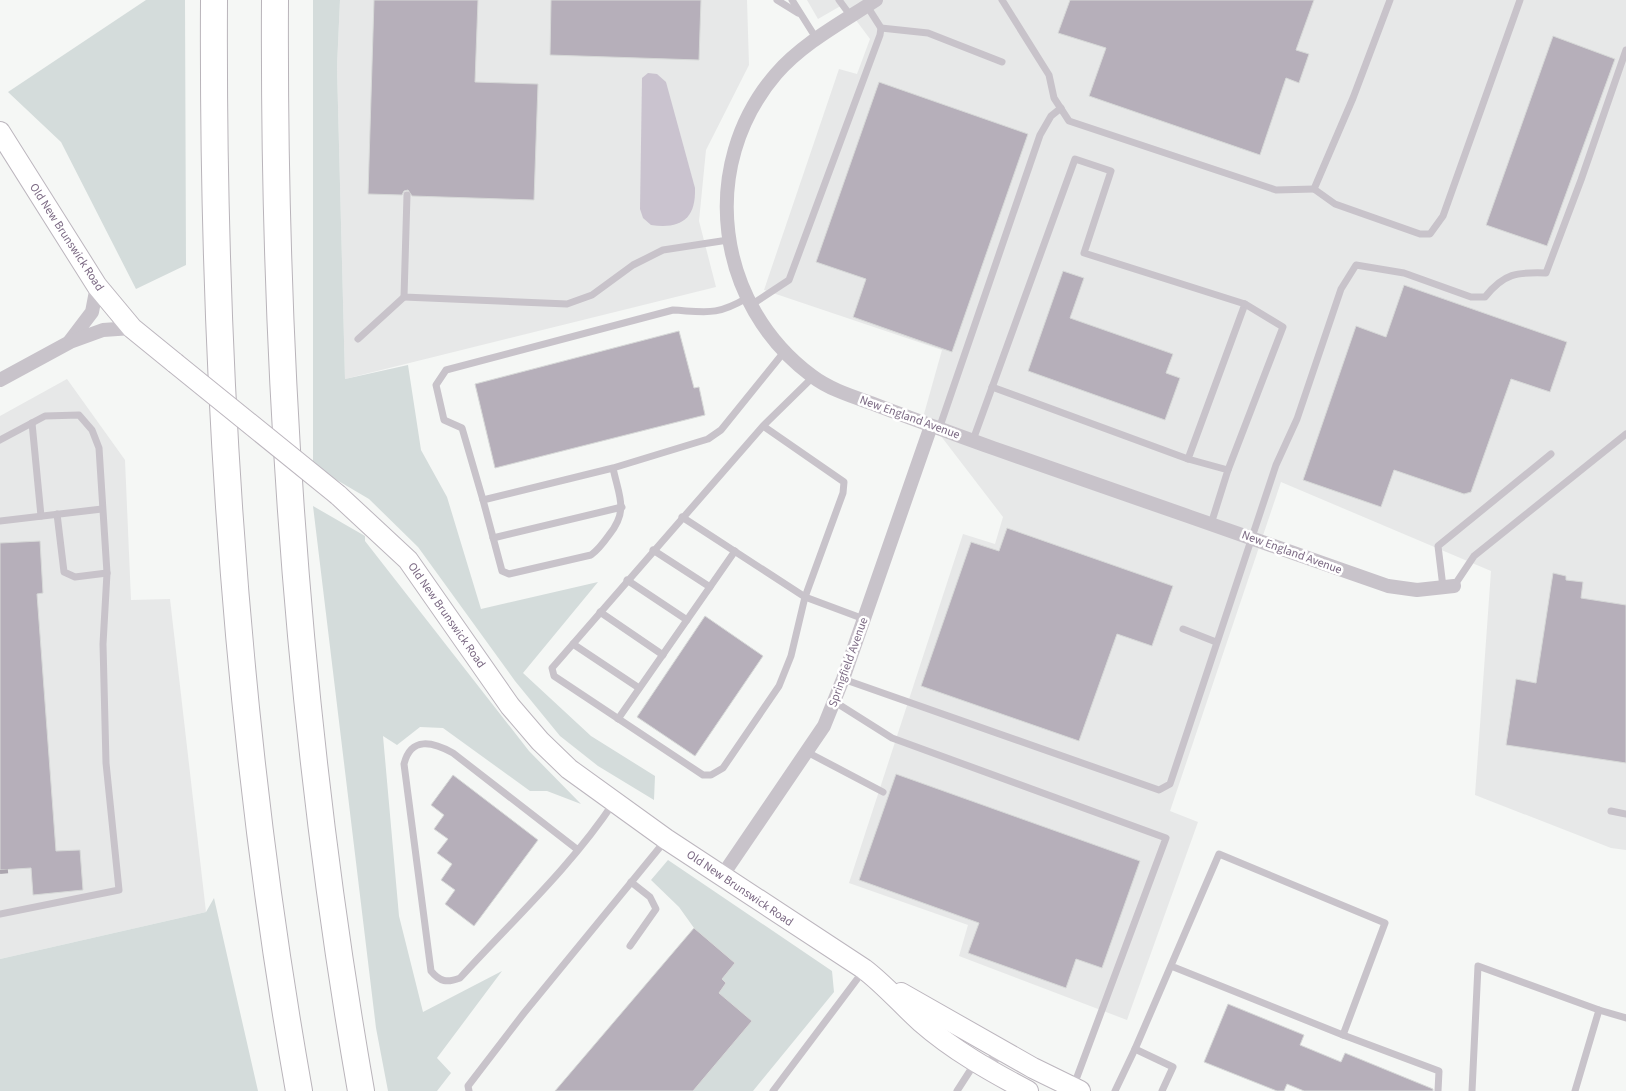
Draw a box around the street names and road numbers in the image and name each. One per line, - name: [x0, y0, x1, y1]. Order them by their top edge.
- street label: Old New Brunswick Road: [25, 180, 108, 294]
- street label: New England Avenue: [857, 391, 962, 444]
- street label: New England Avenue: [1239, 526, 1344, 579]
- street label: Old New Brunswick Road: [404, 559, 490, 672]
- street label: Springfield Avenue: [824, 615, 873, 709]
- street label: Old New Brunswick Road: [683, 846, 796, 931]

